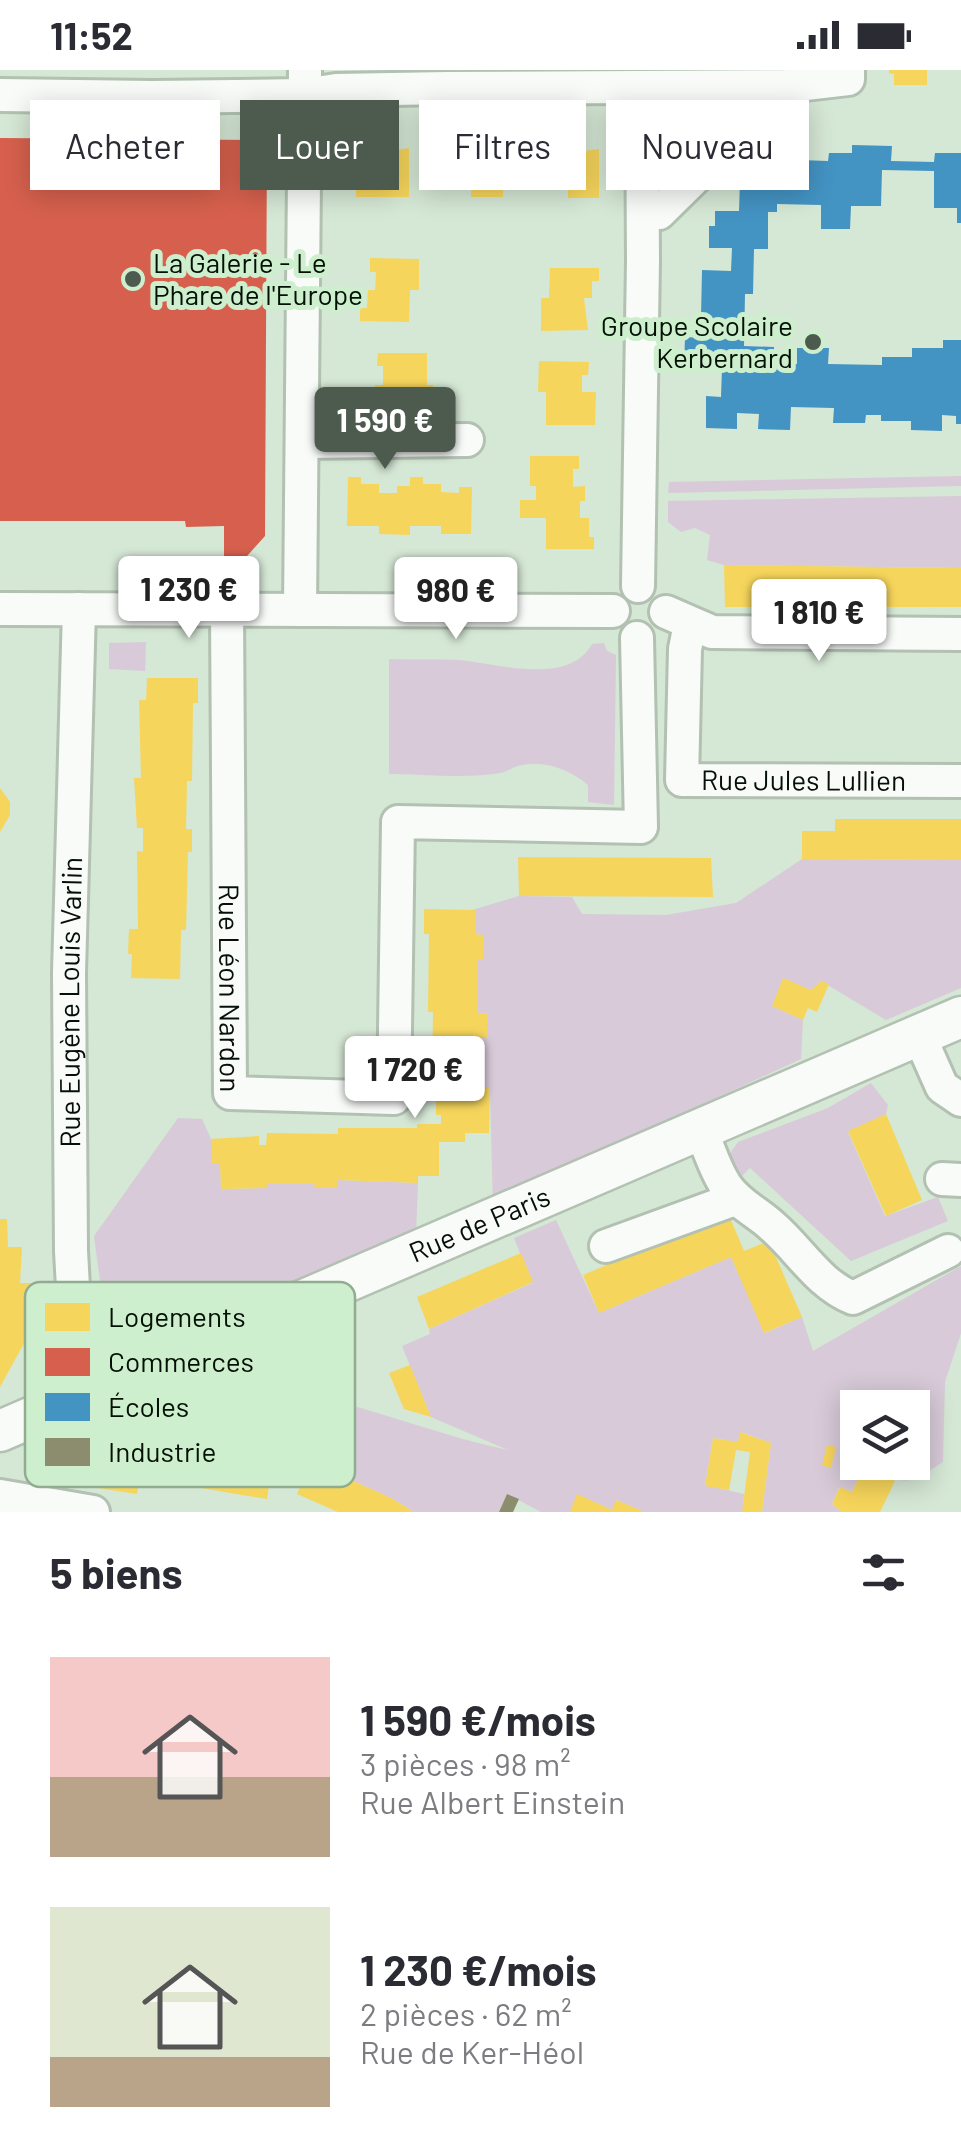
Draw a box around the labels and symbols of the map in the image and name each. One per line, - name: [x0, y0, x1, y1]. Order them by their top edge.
- place label: La Galerie - Le Phare de l'Europe: [153, 245, 363, 311]
- marker: La Galerie - Le Phare de l'Europe: [122, 268, 144, 290]
- place label: Groupe Scolaire Kerbernard: [601, 308, 793, 374]
- marker: Groupe Scolaire Kerbernard: [802, 331, 824, 353]
- pin: 1 590 €: [293, 387, 477, 472]
- pin: 1 230 €: [97, 556, 281, 641]
- pin: 980 €: [386, 557, 526, 642]
- pin: 1 810 €: [727, 579, 911, 664]
- street label: Rue Jules Lullien: [701, 762, 906, 797]
- street label: Rue Eugène Louis Varlin: [51, 856, 88, 1148]
- street label: Rue Léon Nardon: [213, 884, 248, 1092]
- pin: 1 720 €: [323, 1036, 507, 1121]
- street label: Rue de Paris: [403, 1178, 555, 1269]
- legend: [25, 1282, 355, 1487]
- text: Logements: [108, 1299, 246, 1333]
- text: Commerces: [108, 1344, 254, 1378]
- text: Écoles: [108, 1389, 189, 1423]
- text: Industrie: [108, 1434, 216, 1468]

